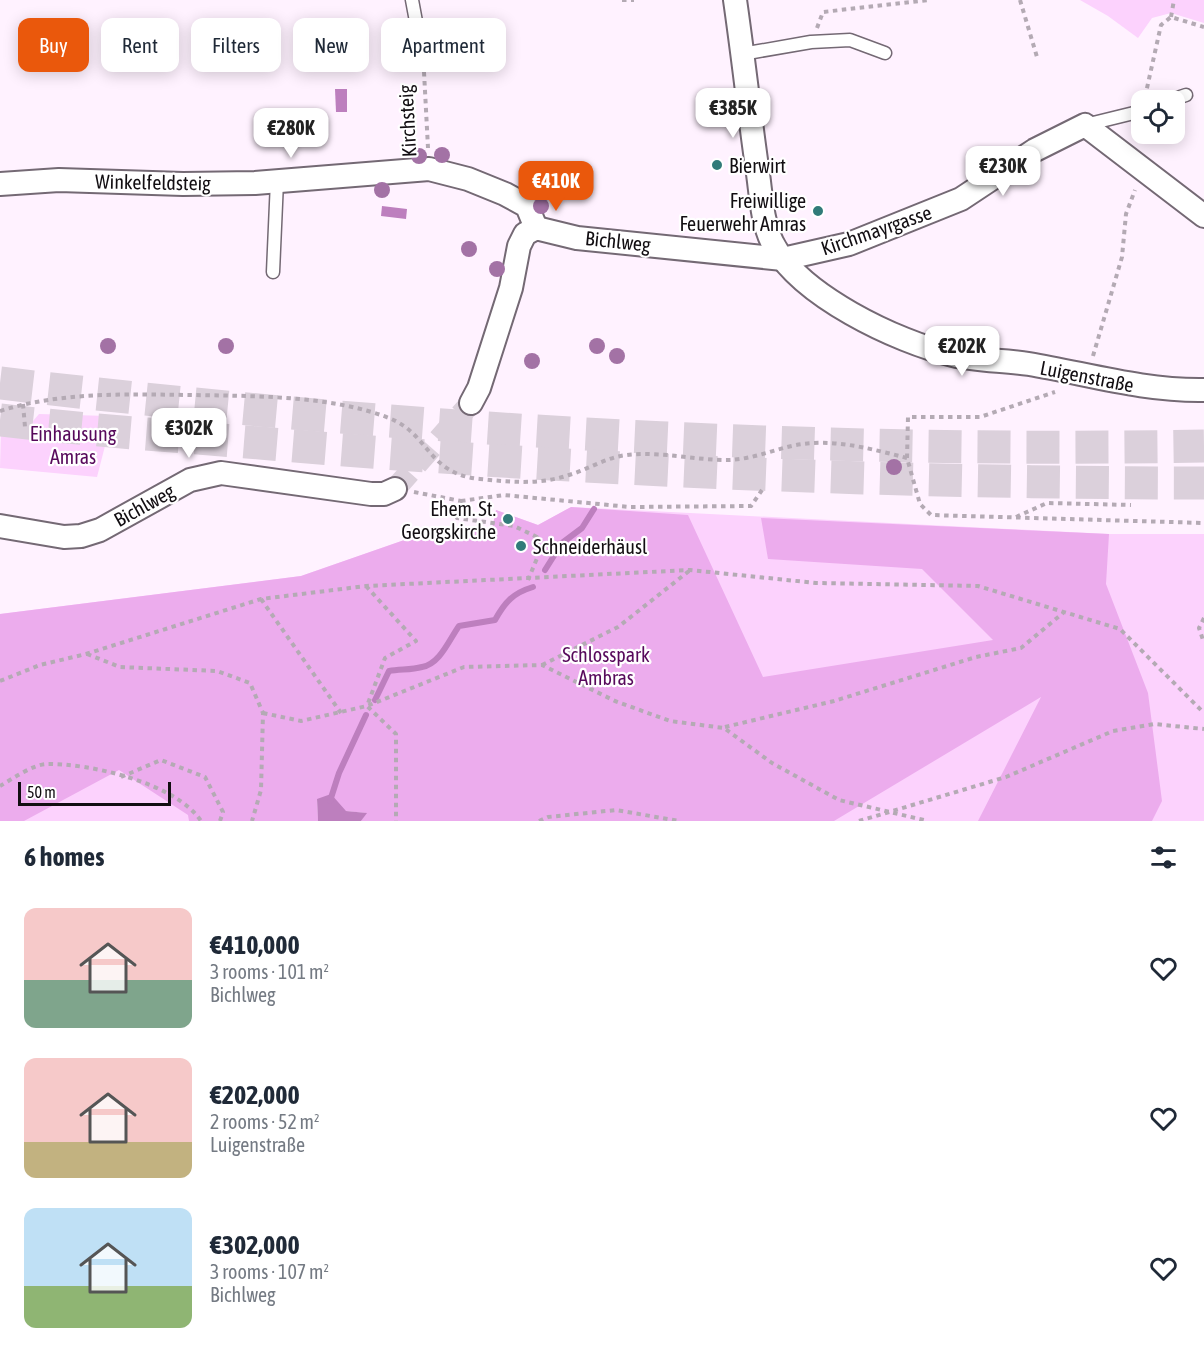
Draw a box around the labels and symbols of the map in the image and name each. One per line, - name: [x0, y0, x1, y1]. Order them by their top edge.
- street label: Kirchsteig: [394, 84, 420, 158]
- pin: €385K: [691, 88, 775, 139]
- pin: €280K: [249, 108, 333, 159]
- pin: €230K: [961, 146, 1045, 197]
- place label: Bierwirt: [729, 154, 786, 177]
- marker: Bierwirt: [710, 158, 724, 172]
- pin: €410K: [514, 161, 598, 212]
- street label: Winkelfeldsteig: [95, 169, 211, 195]
- place label: Freiwillige Feuerwehr Amras: [679, 189, 806, 235]
- street label: Kirchmayrgasse: [818, 200, 934, 260]
- marker: Freiwillige Feuerwehr Amras: [811, 204, 825, 218]
- street label: Bichlweg: [584, 226, 652, 256]
- pin: €202K: [920, 326, 1004, 377]
- street label: Luigenstraße: [1038, 356, 1136, 396]
- pin: €302K: [147, 408, 231, 459]
- park label: Einhausung Amras: [30, 422, 117, 468]
- street label: Bichlweg: [110, 479, 179, 531]
- place label: Ehem. St. Georgskirche: [401, 497, 496, 543]
- marker: Ehem. St. Georgskirche: [501, 512, 515, 526]
- place label: Schneiderhäusl: [533, 535, 648, 558]
- marker: Schneiderhäusl: [514, 539, 528, 553]
- park label: Schlosspark Ambras: [562, 643, 650, 689]
- scale bar: [18, 779, 171, 806]

